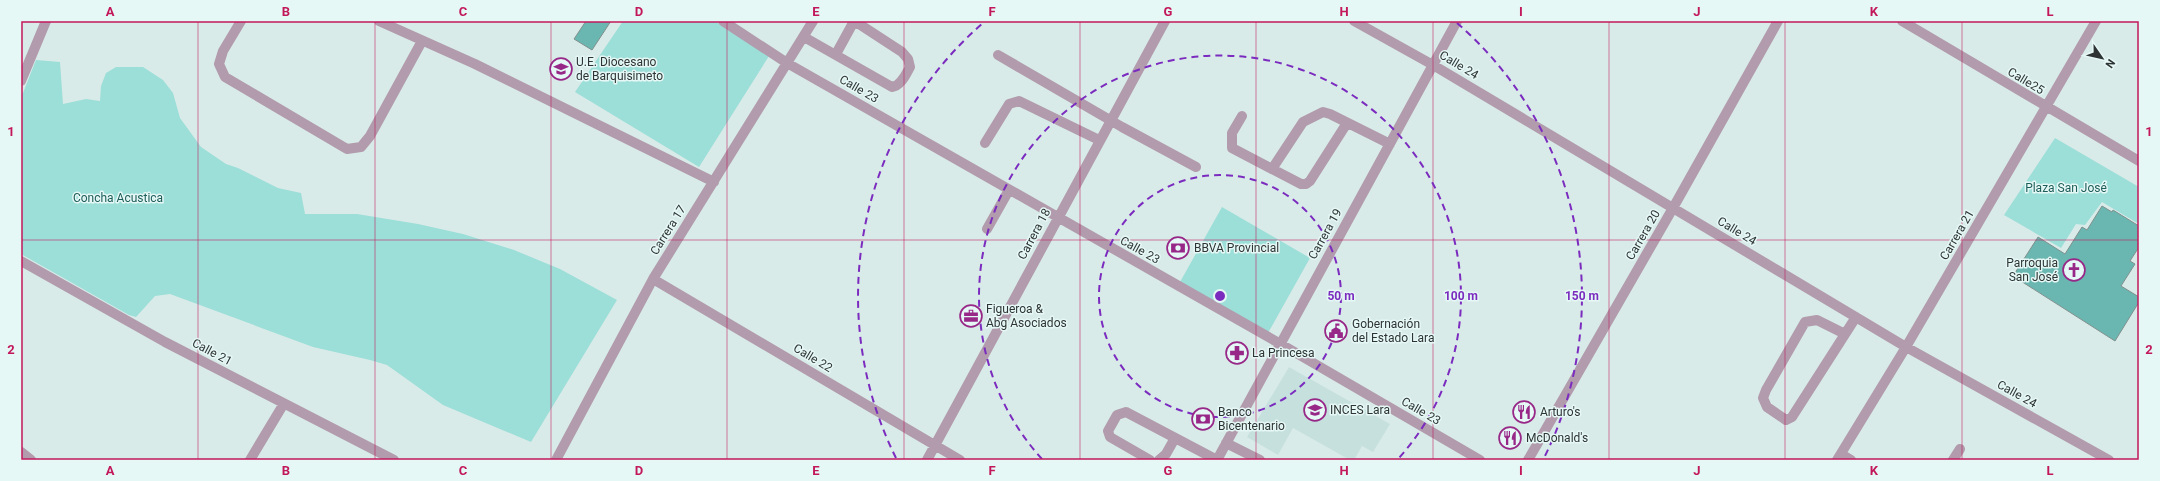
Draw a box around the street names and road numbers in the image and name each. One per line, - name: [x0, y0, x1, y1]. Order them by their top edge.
- street label: Calle 24: [1437, 48, 1481, 82]
- street label: Calle25: [2005, 65, 2047, 97]
- street label: Calle 23: [837, 72, 881, 106]
- street label: Carrera 17: [647, 203, 689, 257]
- street label: Carrera 18: [1015, 206, 1053, 262]
- street label: Carrera 19: [1305, 206, 1345, 262]
- street label: Carrera 20: [1623, 207, 1663, 263]
- street label: Carrera 21: [1937, 207, 1977, 263]
- street label: Calle 24: [1715, 214, 1759, 248]
- street label: Calle 23: [1118, 233, 1162, 267]
- street label: Calle 21: [190, 336, 234, 368]
- street label: Calle 22: [791, 341, 835, 375]
- street label: Calle 24: [1995, 377, 2039, 411]
- street label: Calle 23: [1399, 394, 1443, 428]

